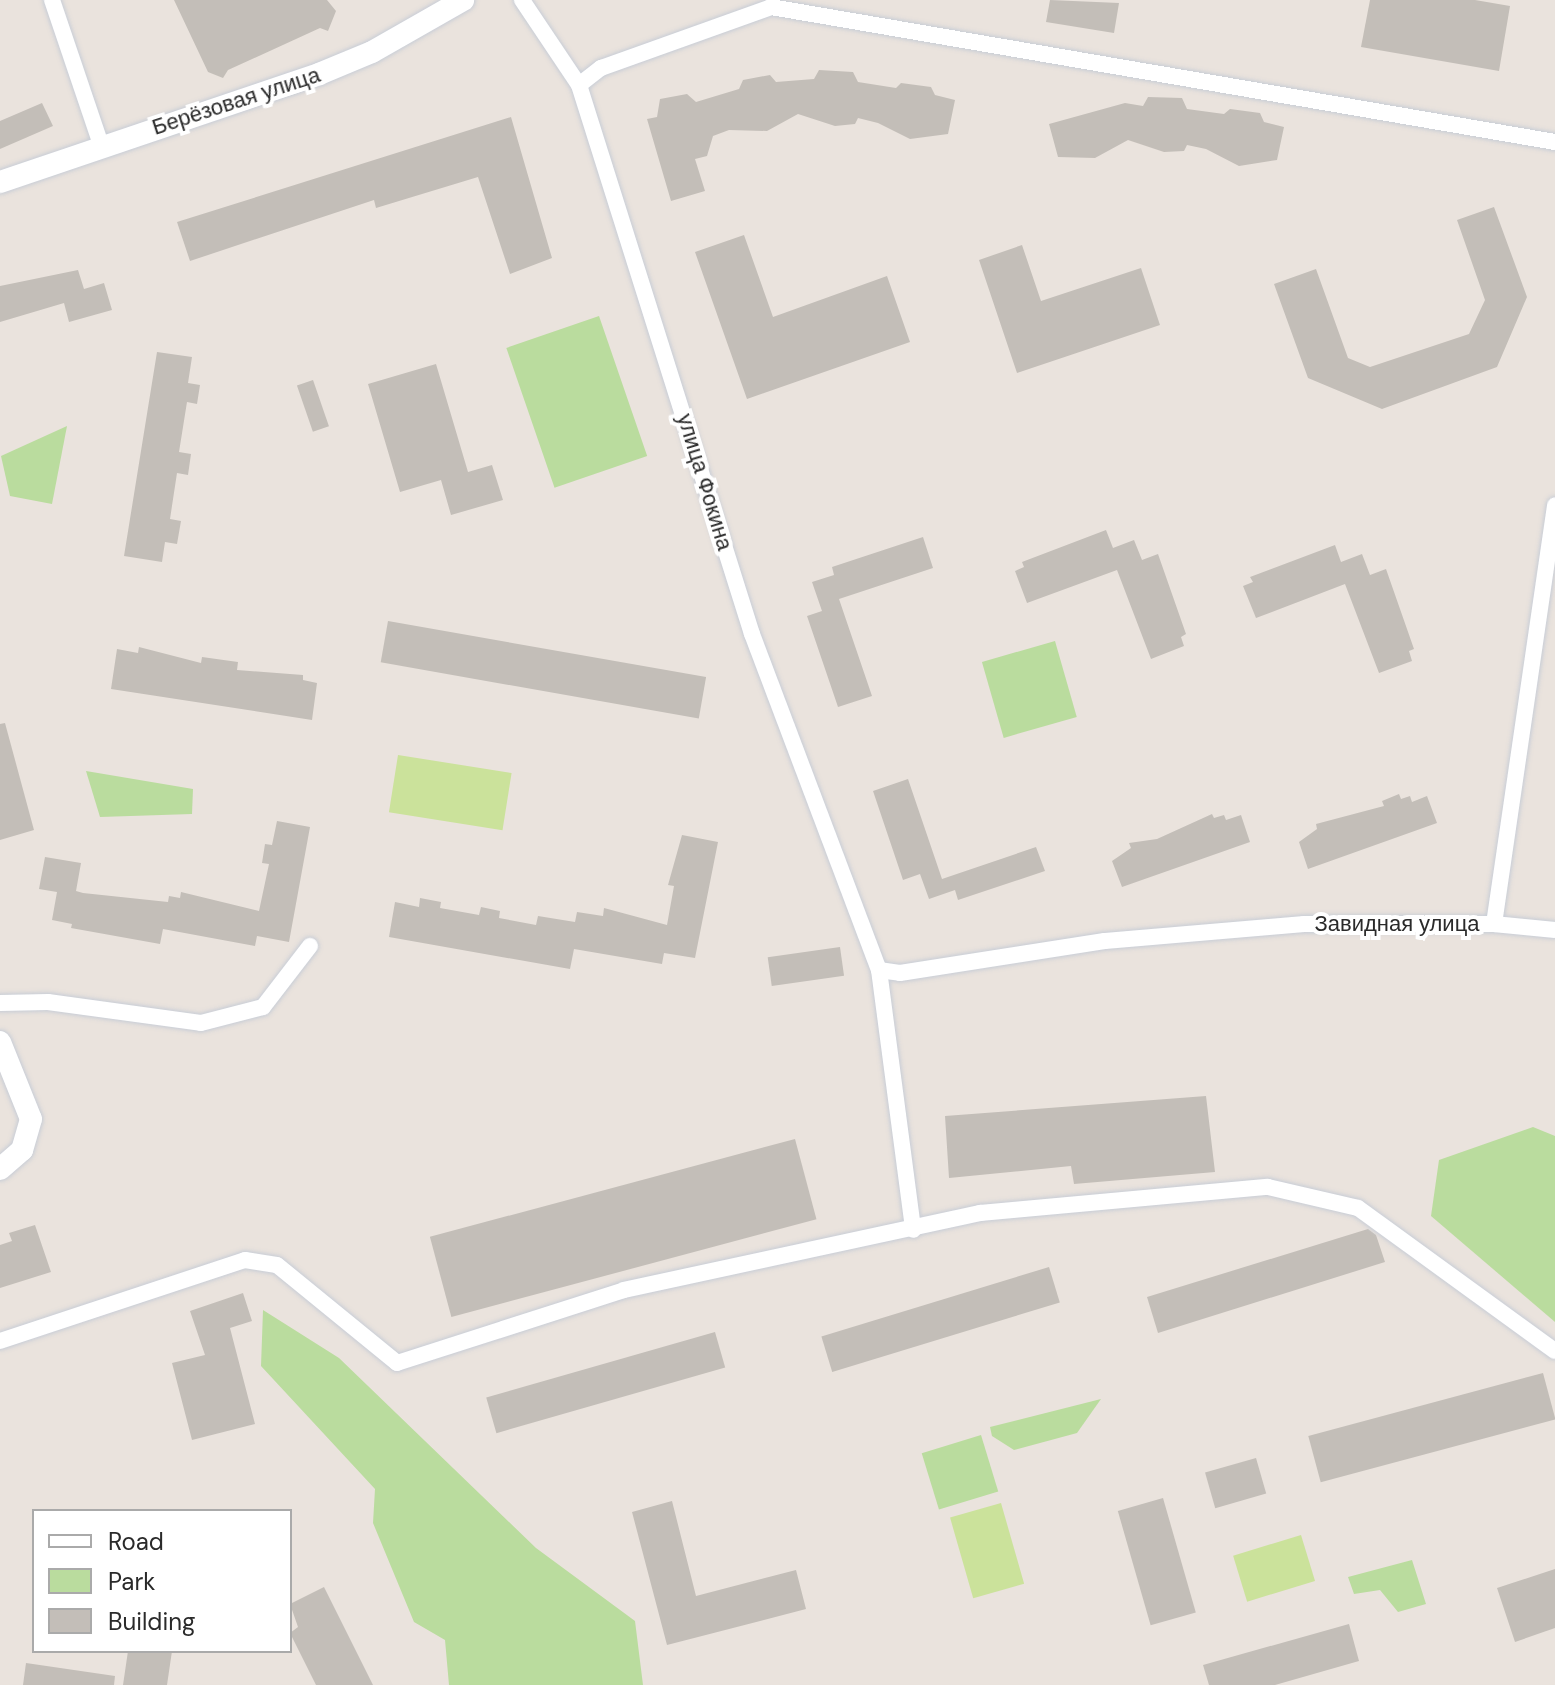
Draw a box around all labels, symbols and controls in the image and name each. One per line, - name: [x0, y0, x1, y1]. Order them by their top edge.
- street label: Берёзовая улица: [149, 61, 323, 141]
- street label: улица Фокина: [672, 410, 738, 554]
- street label: Завидная улица: [1315, 911, 1479, 937]
- legend: [32, 1509, 292, 1653]
- text: Road: [108, 1526, 164, 1557]
- text: Park: [108, 1566, 155, 1597]
- text: Building: [108, 1606, 195, 1637]

